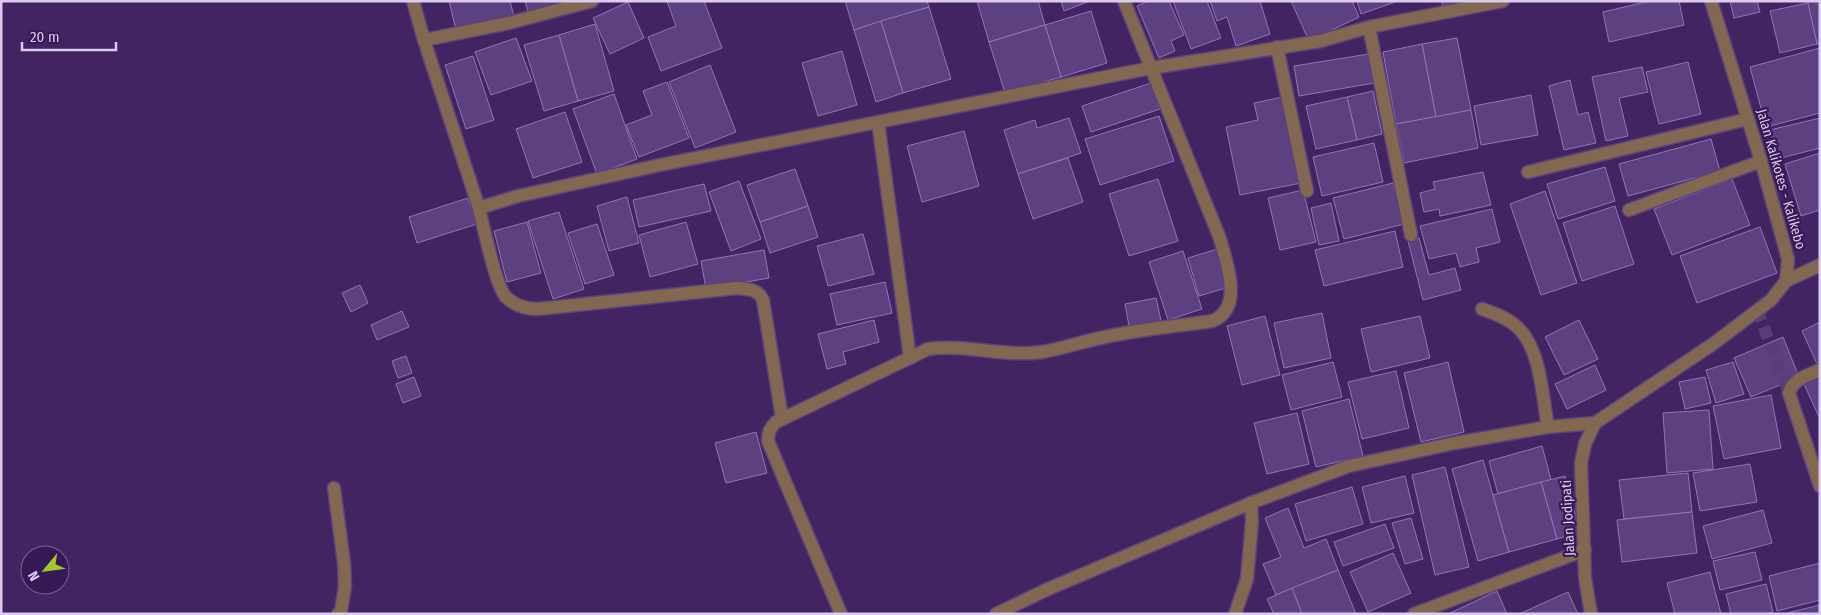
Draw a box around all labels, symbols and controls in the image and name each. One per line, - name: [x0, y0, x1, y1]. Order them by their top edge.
- scale bar: [22, 20, 116, 52]
- text: 20 m: [30, 28, 60, 46]
- street label: Jalan Kalikotes - Kalikebo: [1753, 107, 1809, 251]
- street label: Jalan Jodipati: [1558, 480, 1578, 556]
- north arrow: [20, 545, 70, 595]
- text: N: [25, 568, 44, 584]

